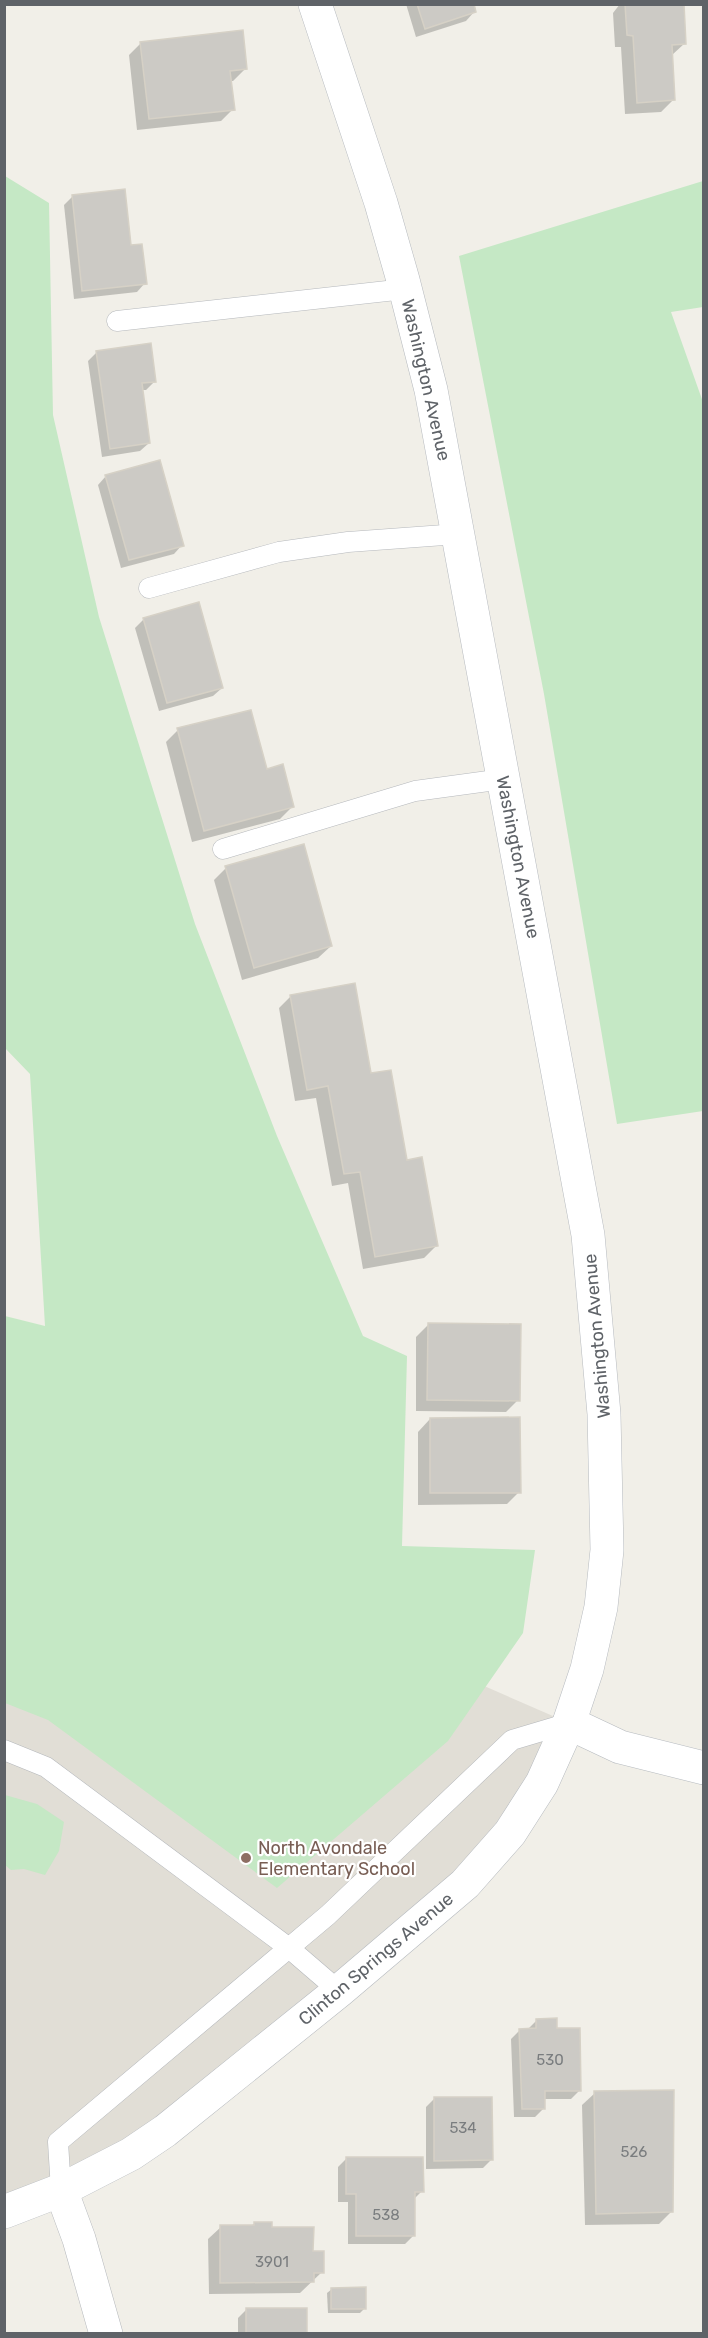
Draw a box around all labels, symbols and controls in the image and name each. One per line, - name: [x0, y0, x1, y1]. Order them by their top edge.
- street label: Washington Avenue: [397, 297, 455, 463]
- street label: Washington Avenue: [491, 774, 545, 940]
- street label: Washington Avenue: [579, 1253, 615, 1419]
- place label: North Avondale Elementary School: [258, 1837, 415, 1880]
- marker: North Avondale Elementary School: [239, 1851, 253, 1865]
- street label: Clinton Springs Avenue: [294, 1888, 458, 2030]
- house number: 530: [536, 2051, 564, 2069]
- house number: 534: [449, 2119, 477, 2137]
- house number: 526: [621, 2143, 647, 2161]
- house number: 538: [372, 2206, 400, 2224]
- house number: 3901: [255, 2253, 289, 2271]

